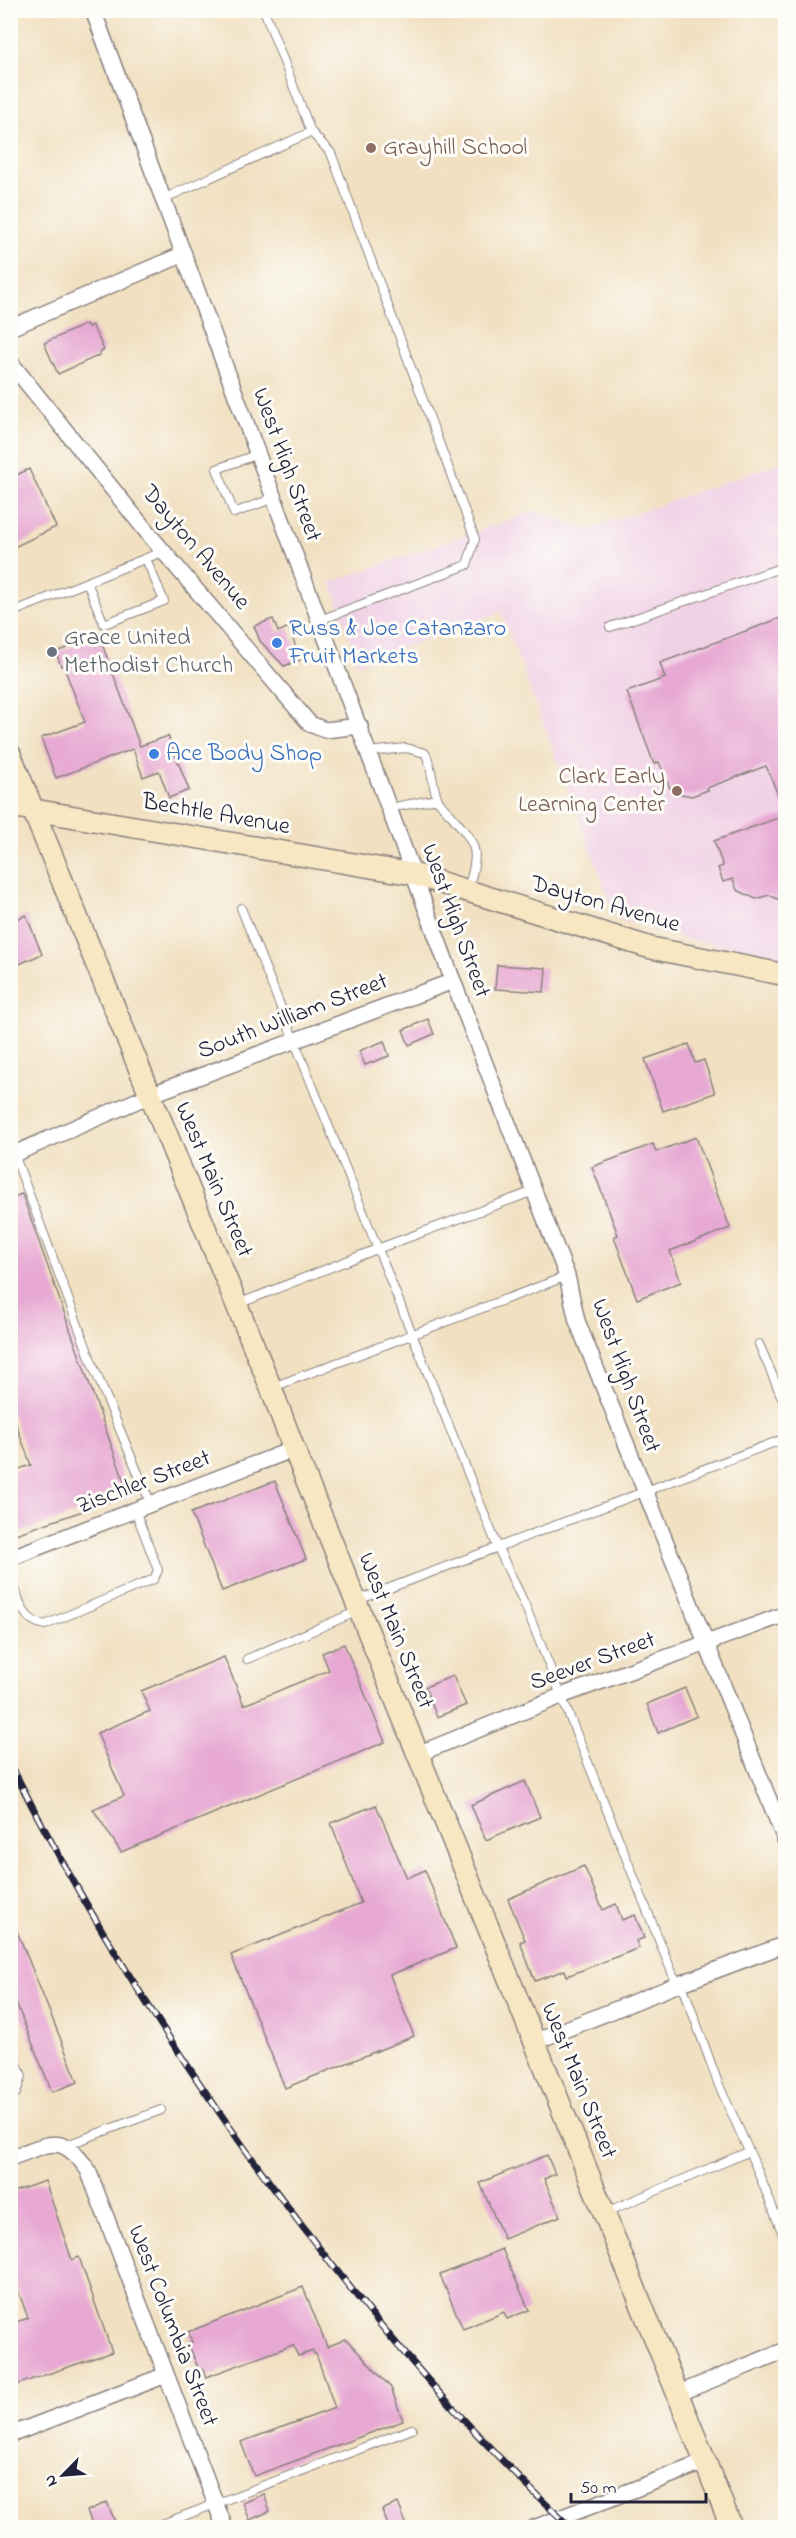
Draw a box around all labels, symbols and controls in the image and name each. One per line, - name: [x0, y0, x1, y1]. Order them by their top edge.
- place label: Grayhill School: [383, 131, 527, 167]
- marker: Grayhill School: [364, 141, 378, 155]
- street label: West High Street: [242, 383, 330, 547]
- street label: Dayton Avenue: [131, 477, 258, 619]
- place label: Russ & Joe Catanzaro Fruit Markets: [288, 612, 506, 675]
- place label: Grace United Methodist Church: [64, 621, 233, 684]
- marker: Russ & Joe Catanzaro Fruit Markets: [270, 636, 284, 650]
- marker: Grace United Methodist Church: [45, 645, 59, 659]
- place label: Ace Body Shop: [166, 737, 322, 773]
- marker: Ace Body Shop: [147, 747, 161, 761]
- place label: Clark Early Learning Center: [518, 760, 666, 823]
- marker: Clark Early Learning Center: [670, 784, 684, 798]
- street label: Bechtle Avenue: [138, 785, 293, 845]
- street label: West High Street: [411, 839, 499, 1003]
- street label: Dayton Avenue: [525, 867, 684, 944]
- street label: South William Street: [193, 965, 393, 1069]
- street label: West Main Street: [165, 1097, 261, 1263]
- street label: West High Street: [581, 1294, 669, 1458]
- street label: Zischler Street: [72, 1441, 216, 1525]
- street label: West Main Street: [348, 1548, 442, 1714]
- street label: Seever Street: [525, 1623, 661, 1701]
- street label: West Main Street: [531, 1998, 625, 2164]
- street label: West Columbia Street: [117, 2220, 227, 2432]
- north arrow: [33, 2445, 93, 2505]
- scale bar: [571, 2466, 706, 2504]
- text: N: [38, 2470, 64, 2490]
- text: 50 m: [580, 2476, 617, 2502]

